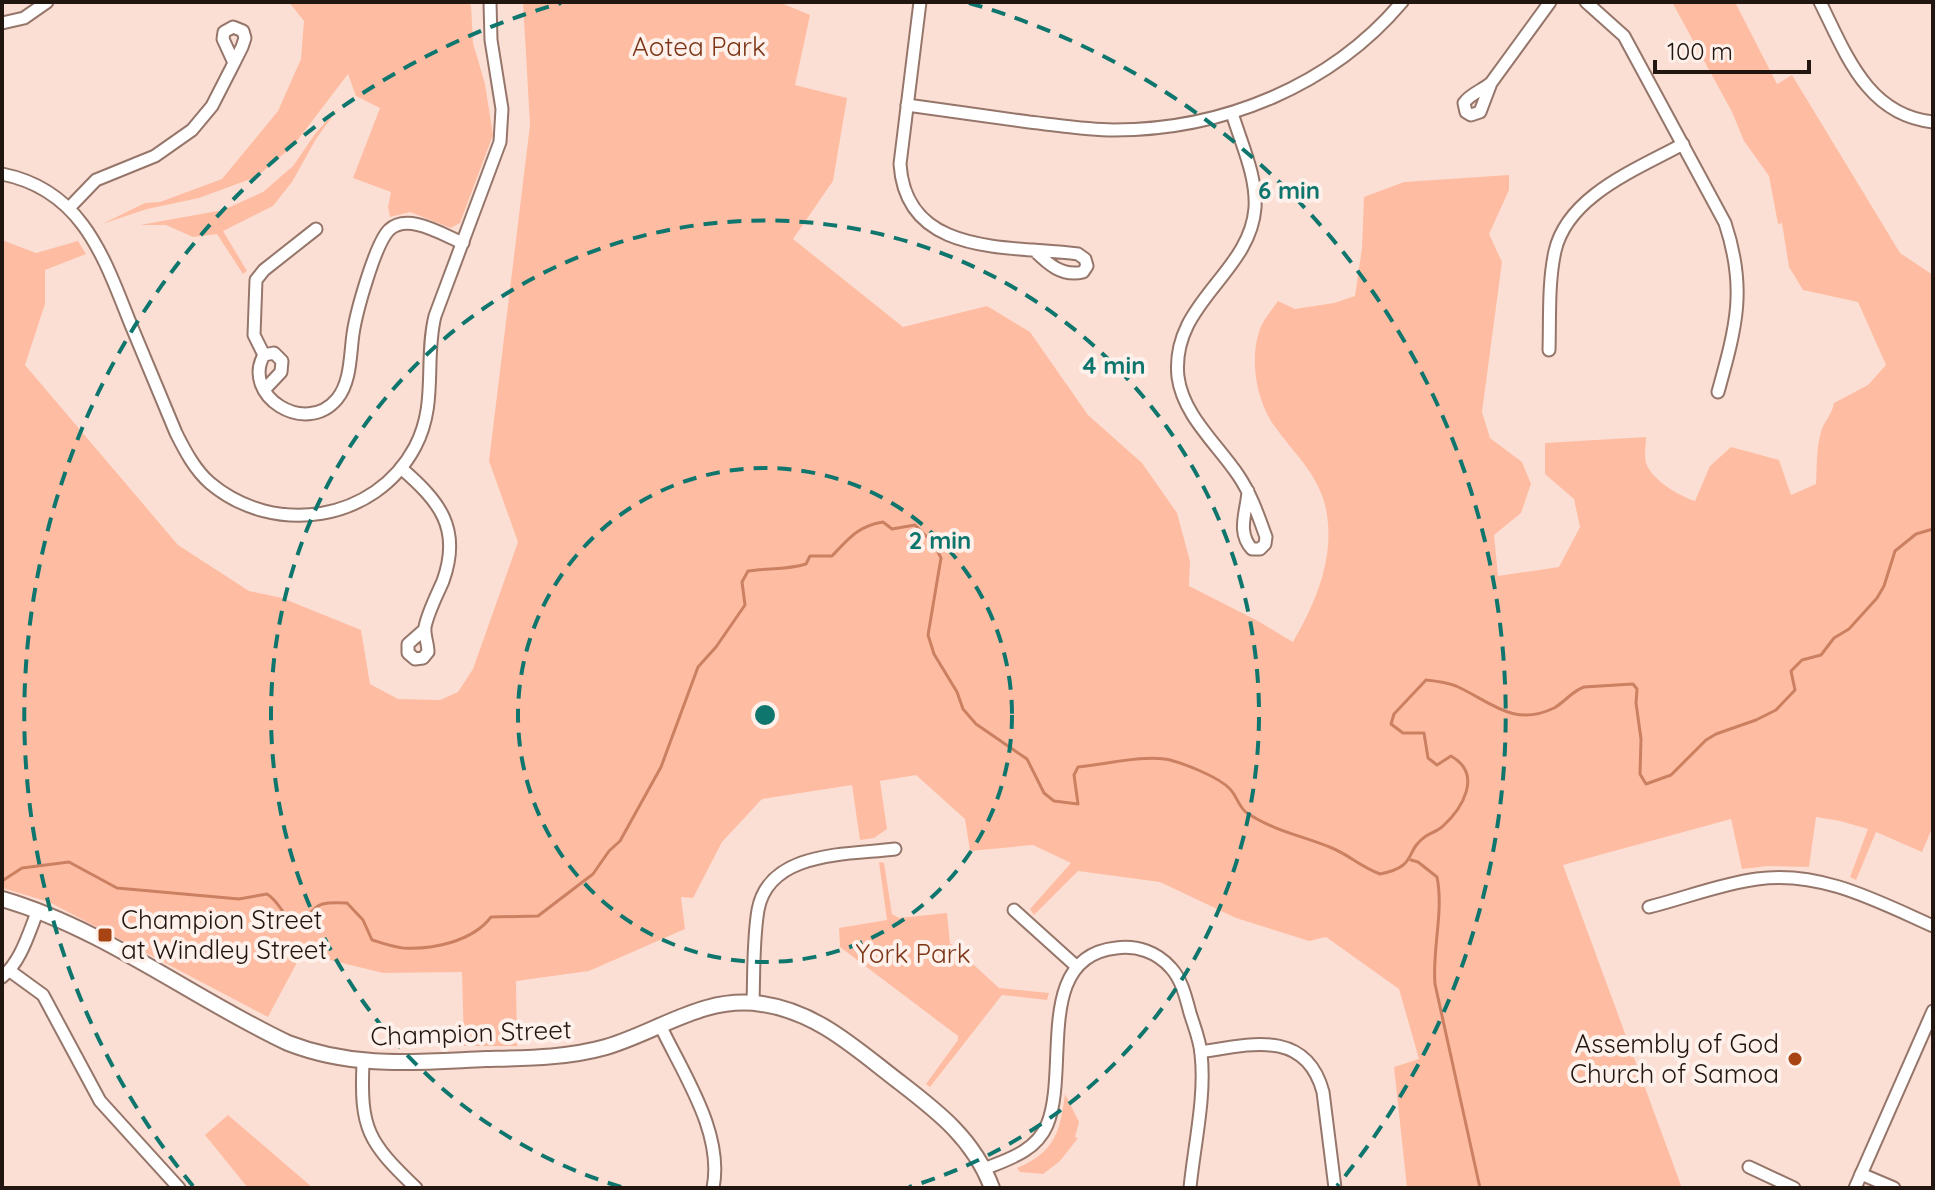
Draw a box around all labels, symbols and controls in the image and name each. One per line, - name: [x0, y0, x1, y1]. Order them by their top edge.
- scale bar: [1655, 24, 1809, 74]
- park label: Aotea Park: [632, 30, 766, 63]
- text: 100 m: [1667, 36, 1733, 66]
- text: 6 min: [1258, 175, 1320, 205]
- text: 4 min: [1083, 350, 1145, 380]
- text: 2 min: [909, 525, 971, 555]
- centre of rings: [751, 701, 779, 729]
- place label: Champion Street at Windley Street: [121, 903, 327, 966]
- marker: Champion Street at Windley Street: [96, 926, 114, 944]
- park label: York Park: [855, 937, 971, 970]
- street label: Champion Street: [370, 1012, 572, 1053]
- place label: Assembly of God Church of Samoa: [1570, 1027, 1779, 1090]
- marker: Assembly of God Church of Samoa: [1786, 1050, 1804, 1068]

